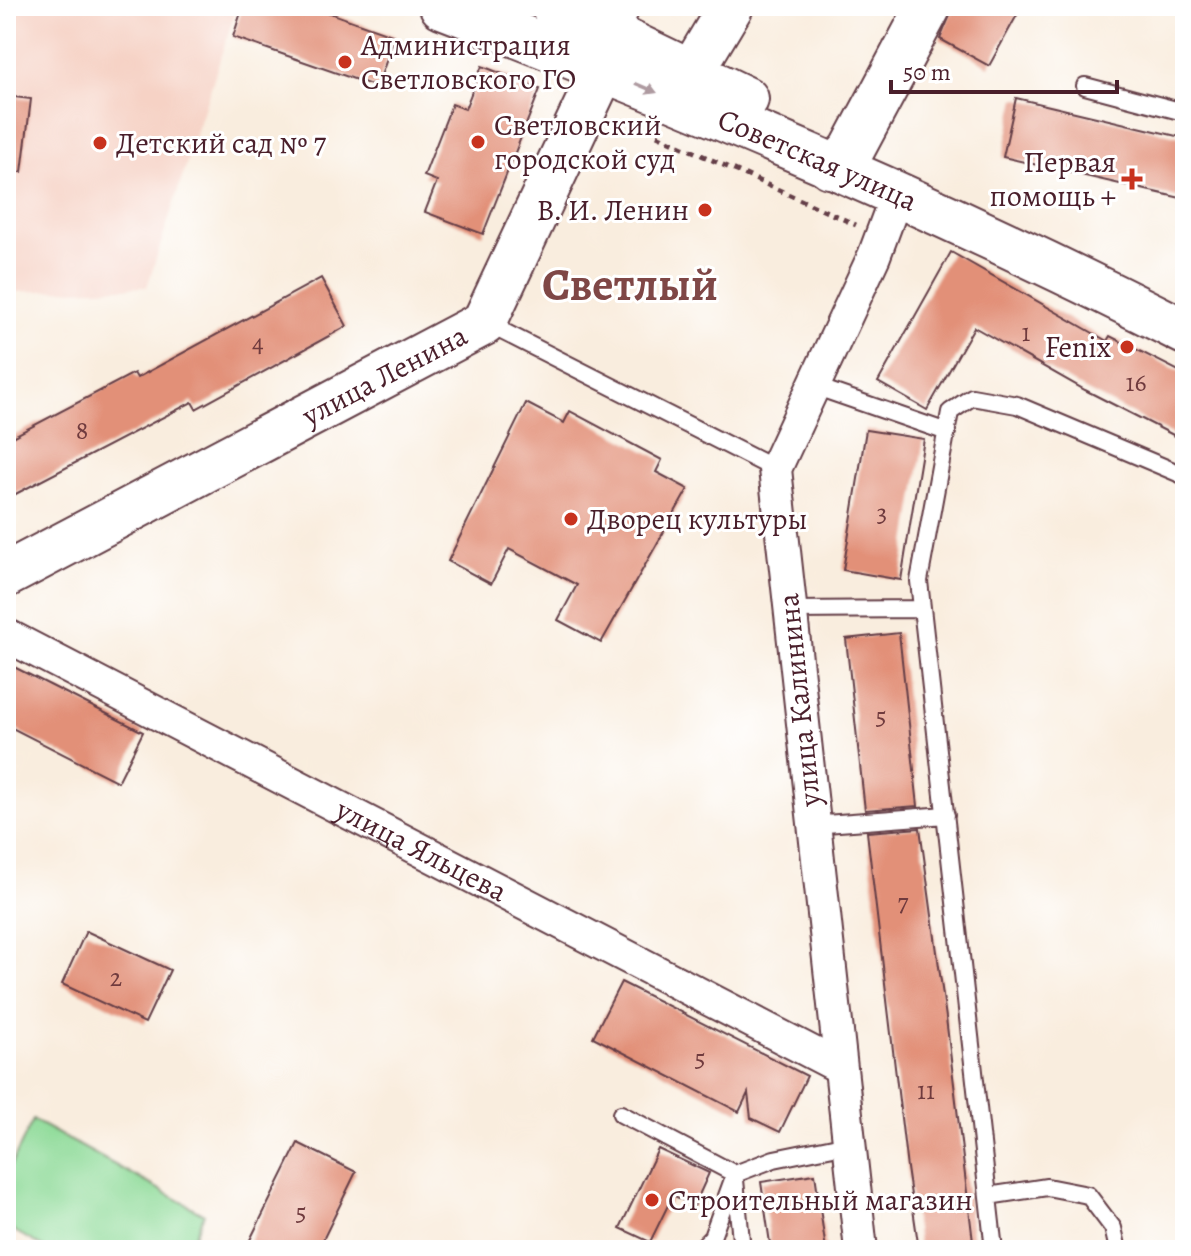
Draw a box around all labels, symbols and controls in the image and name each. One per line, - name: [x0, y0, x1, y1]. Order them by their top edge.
- place label: Администрация Светловского ГО: [360, 25, 576, 99]
- scale bar: [891, 44, 1117, 94]
- marker: Администрация Светловского ГО: [336, 53, 354, 71]
- text: 50 m: [903, 56, 951, 88]
- one-way arrow: [634, 81, 658, 94]
- street label: Советская улица: [712, 99, 924, 221]
- place label: Светловский городской суд: [494, 105, 675, 179]
- place label: Детский сад № 7: [116, 123, 327, 163]
- marker: Светловский городской суд: [469, 133, 487, 151]
- marker: Детский сад № 7: [91, 134, 109, 152]
- place label: Первая помощь +: [990, 142, 1116, 216]
- marker: Первая помощь +: [1123, 170, 1141, 188]
- place label: В. И. Ленин: [537, 190, 689, 230]
- marker: В. И. Ленин: [696, 201, 714, 219]
- district label: Светлый: [542, 253, 718, 316]
- street label: улица Ленина: [294, 315, 474, 436]
- house number: 1: [1022, 315, 1031, 350]
- house number: 4: [252, 326, 264, 361]
- place label: Fenix: [1044, 327, 1111, 367]
- marker: Fenix: [1118, 338, 1136, 356]
- house number: 16: [1126, 365, 1146, 400]
- house number: 8: [76, 413, 88, 448]
- house number: 3: [877, 495, 887, 530]
- place label: Дворец культуры: [587, 499, 808, 539]
- marker: Дворец культуры: [562, 510, 580, 528]
- street label: улица Калинина: [768, 591, 830, 810]
- house number: 5: [875, 698, 887, 733]
- street label: улица Яльцева: [328, 789, 514, 911]
- house number: 7: [898, 885, 909, 920]
- house number: 2: [110, 960, 122, 995]
- house number: 5: [694, 1040, 706, 1075]
- house number: 11: [917, 1073, 935, 1108]
- place label: Строительный магазин: [668, 1180, 973, 1220]
- marker: Строительный магазин: [643, 1191, 661, 1209]
- house number: 5: [295, 1194, 307, 1229]

